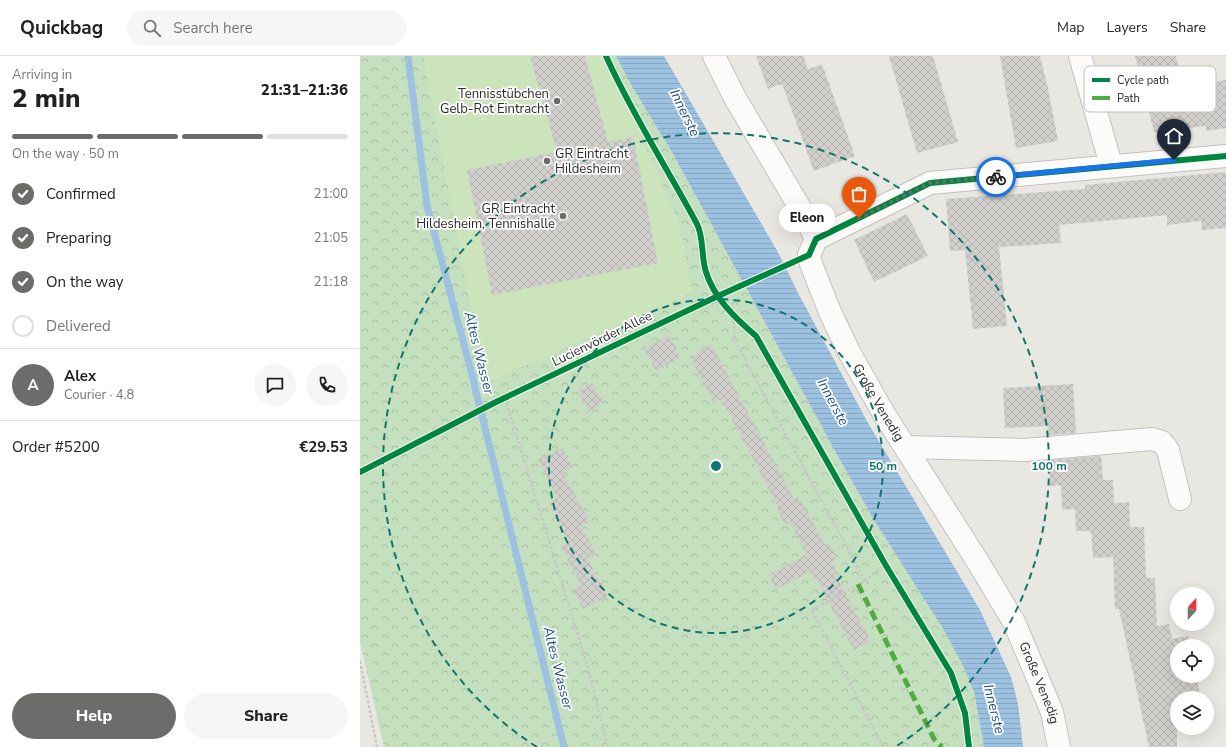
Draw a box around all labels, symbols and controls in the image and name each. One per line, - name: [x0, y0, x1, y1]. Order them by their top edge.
- search box: [127, 10, 407, 46]
- text: Quickbag: [20, 15, 103, 41]
- icon: search: [141, 17, 163, 39]
- text: Search here: [173, 18, 253, 38]
- text: Map: [1057, 18, 1084, 37]
- text: Layers: [1106, 18, 1148, 37]
- text: Share: [1170, 18, 1206, 37]
- text: Arriving in: [12, 66, 72, 84]
- legend: [1084, 66, 1216, 112]
- text: Cycle path: [1117, 73, 1169, 88]
- text: 21:31–21:36: [261, 80, 348, 100]
- text: 2 min: [12, 81, 80, 116]
- place label: Tennisstübchen Gelb-Rot Eintracht: [440, 85, 549, 118]
- water label: Innerste: [665, 86, 705, 141]
- text: Path: [1117, 91, 1140, 106]
- marker: Tennisstübchen Gelb-Rot Eintracht: [552, 96, 562, 106]
- pin: [1157, 119, 1191, 160]
- icon: home: [1163, 125, 1185, 147]
- text: On the way · 50 m: [12, 145, 119, 163]
- place label: GR Eintracht Hildesheim: [555, 145, 629, 178]
- marker: GR Eintracht Hildesheim: [542, 156, 552, 166]
- courier: [976, 157, 1016, 197]
- icon: bike: [985, 166, 1007, 188]
- pin: [842, 177, 876, 218]
- icon: check: [12, 183, 34, 205]
- icon: bag: [848, 183, 870, 205]
- text: Confirmed: [46, 184, 116, 204]
- text: 21:00: [314, 185, 348, 203]
- place label: GR Eintracht Hildesheim, Tennishalle: [416, 200, 555, 233]
- callout: Eleon: [779, 204, 835, 232]
- text: Eleon: [790, 209, 824, 227]
- marker: GR Eintracht Hildesheim, Tennishalle: [558, 211, 568, 221]
- icon: check: [12, 227, 34, 249]
- text: Preparing: [46, 228, 111, 248]
- text: 21:05: [314, 229, 348, 247]
- icon: check: [12, 271, 34, 293]
- text: On the way: [46, 272, 124, 292]
- text: 21:18: [314, 273, 348, 291]
- street label: Lucienvörder Allee: [549, 307, 655, 371]
- water label: Altes Wasser: [459, 309, 499, 397]
- text: Delivered: [46, 316, 111, 336]
- street label: Große Venedig: [848, 360, 908, 445]
- button: chat: [254, 364, 296, 406]
- button: phone: [306, 364, 348, 406]
- text: Alex: [64, 366, 96, 386]
- text: A: [27, 375, 39, 395]
- water label: Innerste: [813, 375, 854, 429]
- text: Courier · 4.8: [64, 386, 134, 404]
- text: Order #5200: [12, 437, 100, 457]
- text: €29.53: [299, 437, 348, 457]
- text: 50 m: [869, 458, 897, 474]
- text: 100 m: [1031, 458, 1067, 474]
- centre of rings: [709, 459, 723, 473]
- north arrow: [1170, 587, 1214, 631]
- map controls: [1170, 587, 1214, 735]
- water label: Altes Wasser: [538, 624, 578, 712]
- street label: Große Venedig: [1014, 639, 1063, 725]
- button: locate: [1170, 639, 1214, 683]
- water label: Innerste: [979, 682, 1009, 736]
- button: layers: [1170, 691, 1214, 735]
- button: Help: [12, 693, 176, 739]
- button: Share: [184, 693, 348, 739]

